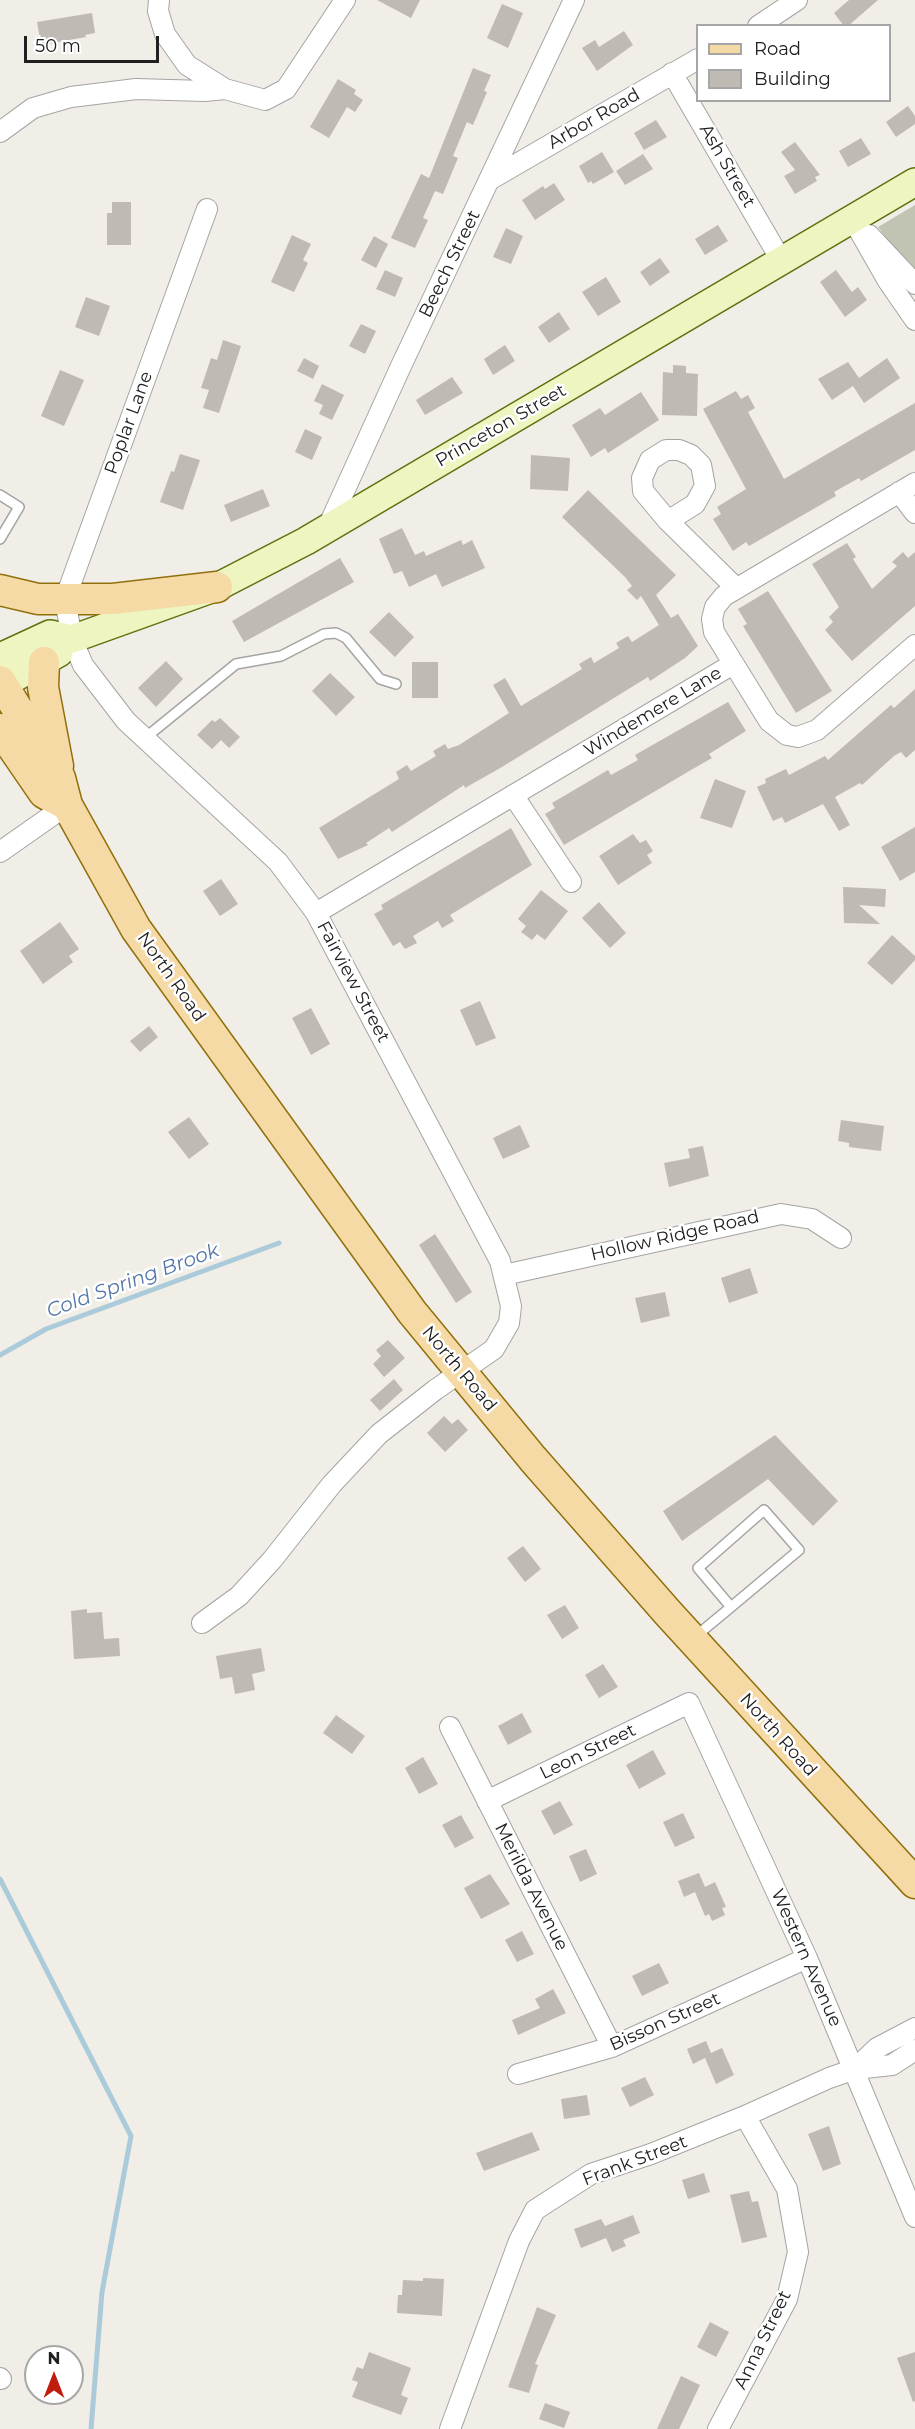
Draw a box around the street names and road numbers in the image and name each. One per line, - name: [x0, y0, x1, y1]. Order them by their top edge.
- street label: Arbor Road: [544, 84, 644, 154]
- street label: Ash Street: [694, 120, 760, 212]
- street label: Beech Street: [415, 207, 485, 321]
- street label: Poplar Lane: [100, 369, 158, 477]
- street label: Princeton Street: [432, 380, 570, 472]
- street label: Windemere Lane: [580, 662, 726, 762]
- street label: Fairview Street: [312, 918, 394, 1046]
- street label: North Road: [132, 928, 210, 1026]
- street label: Hollow Ridge Road: [589, 1206, 761, 1266]
- street label: North Road: [417, 1322, 501, 1416]
- street label: North Road: [735, 1689, 821, 1781]
- street label: Leon Street: [537, 1720, 639, 1784]
- street label: Merilda Avenue: [490, 1820, 572, 1954]
- street label: Western Avenue: [766, 1886, 846, 2030]
- street label: Bisson Street: [606, 1988, 724, 2056]
- street label: Frank Street: [580, 2131, 690, 2191]
- street label: Anna Street: [730, 2287, 796, 2393]

